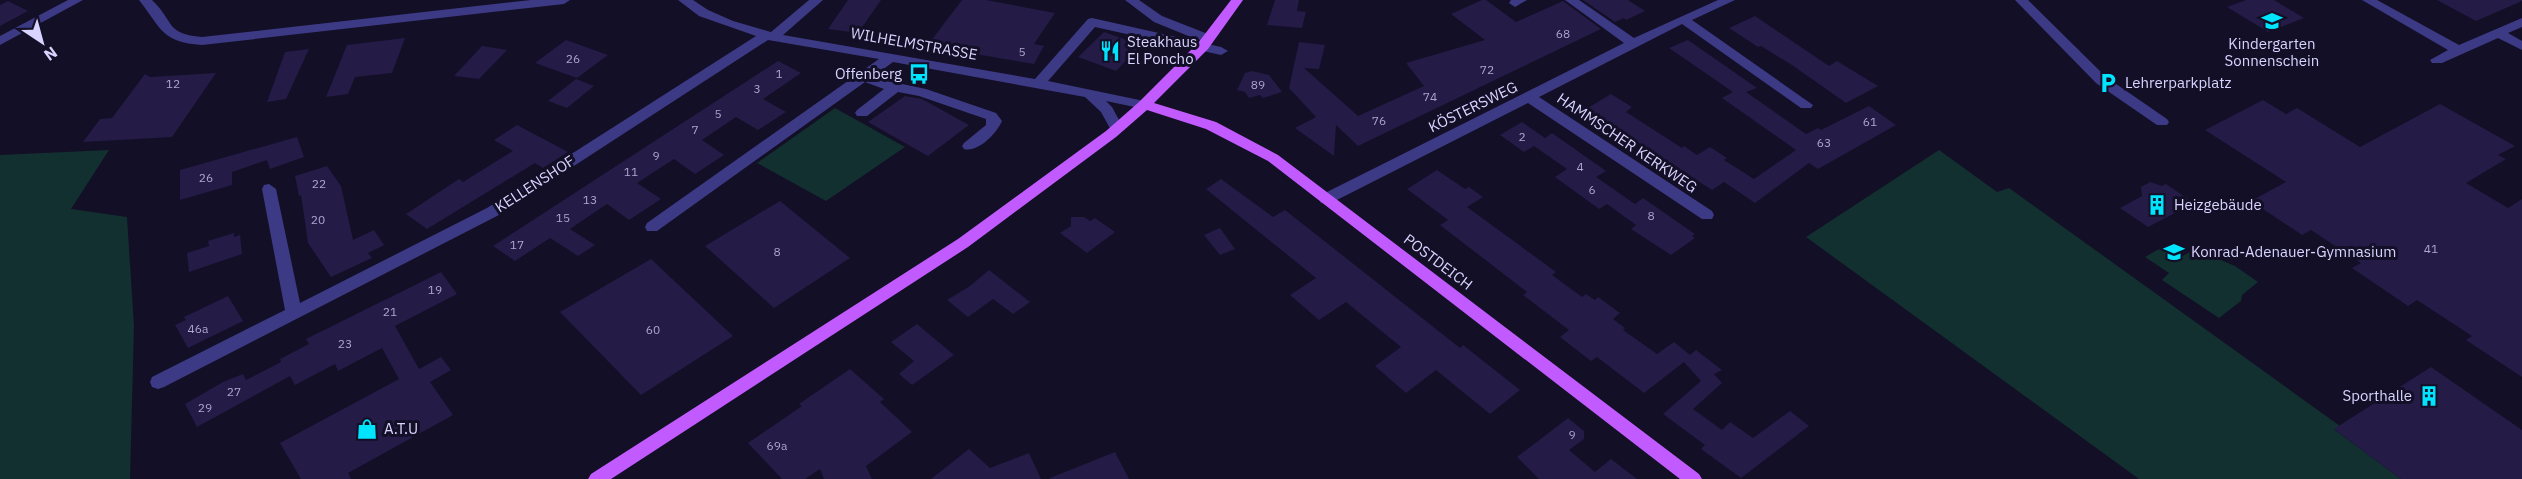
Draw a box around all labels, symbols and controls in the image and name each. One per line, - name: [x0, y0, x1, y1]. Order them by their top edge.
- school or university icon: Kindergarten Sonnenschein: [2260, 9, 2284, 33]
- north arrow: [12, 12, 72, 72]
- street label: WILHELMSTRASSE: [849, 23, 979, 64]
- house number: 68: [1556, 26, 1570, 41]
- place label: Steakhaus El Poncho: [1127, 32, 1197, 68]
- place label: Kindergarten Sonnenschein: [2225, 34, 2319, 70]
- restaurant icon: Steakhaus El Poncho: [1098, 39, 1122, 63]
- text: N: [40, 43, 61, 66]
- house number: 5: [1018, 44, 1026, 59]
- house number: 26: [566, 51, 580, 66]
- bus stop icon: Offenberg: [907, 62, 931, 86]
- house number: 72: [1480, 62, 1494, 77]
- place label: Offenberg: [835, 64, 902, 83]
- house number: 1: [775, 66, 783, 81]
- parking icon: Lehrerparkplatz: [2096, 71, 2120, 95]
- place label: Lehrerparkplatz: [2125, 73, 2231, 92]
- house number: 12: [166, 76, 180, 91]
- house number: 89: [1251, 77, 1265, 92]
- street label: KÖSTERSWEG: [1425, 77, 1520, 136]
- house number: 3: [753, 81, 761, 96]
- house number: 74: [1423, 89, 1437, 104]
- street label: HAMMSCHER KERKWEG: [1554, 89, 1701, 197]
- house number: 5: [714, 106, 722, 121]
- house number: 76: [1372, 113, 1386, 128]
- house number: 61: [1863, 114, 1877, 129]
- house number: 7: [691, 122, 699, 137]
- house number: 2: [1518, 129, 1526, 144]
- house number: 63: [1817, 135, 1831, 150]
- house number: 9: [652, 148, 660, 163]
- street label: KELLENSHOF: [491, 151, 578, 216]
- house number: 4: [1576, 159, 1584, 174]
- house number: 11: [624, 164, 638, 179]
- house number: 26: [199, 170, 213, 185]
- house number: 22: [312, 176, 326, 191]
- house number: 6: [1588, 182, 1596, 197]
- house number: 13: [583, 192, 597, 207]
- building icon: Heizgebäude: [2145, 193, 2169, 217]
- place label: Heizgebäude: [2174, 195, 2262, 214]
- house number: 8: [1647, 208, 1655, 223]
- house number: 15: [556, 210, 570, 225]
- house number: 20: [311, 212, 325, 227]
- street label: POSTDEICH: [1400, 229, 1477, 294]
- house number: 17: [510, 237, 524, 252]
- school or university icon: Konrad-Adenauer-Gymnasium: [2162, 240, 2186, 264]
- house number: 41: [2424, 241, 2438, 256]
- place label: Konrad-Adenauer-Gymnasium: [2191, 242, 2396, 261]
- house number: 8: [773, 244, 781, 259]
- house number: 19: [428, 282, 442, 297]
- house number: 21: [383, 304, 397, 319]
- house number: 46a: [188, 321, 209, 336]
- house number: 60: [646, 322, 660, 337]
- house number: 23: [338, 336, 352, 351]
- house number: 27: [227, 384, 241, 399]
- building icon: Sporthalle: [2417, 384, 2441, 408]
- place label: Sporthalle: [2343, 386, 2412, 405]
- house number: 29: [198, 400, 212, 415]
- shop icon: A.T.U: [355, 417, 379, 441]
- place label: A.T.U: [384, 419, 418, 438]
- house number: 9: [1568, 427, 1576, 442]
- house number: 69a: [767, 438, 788, 453]

